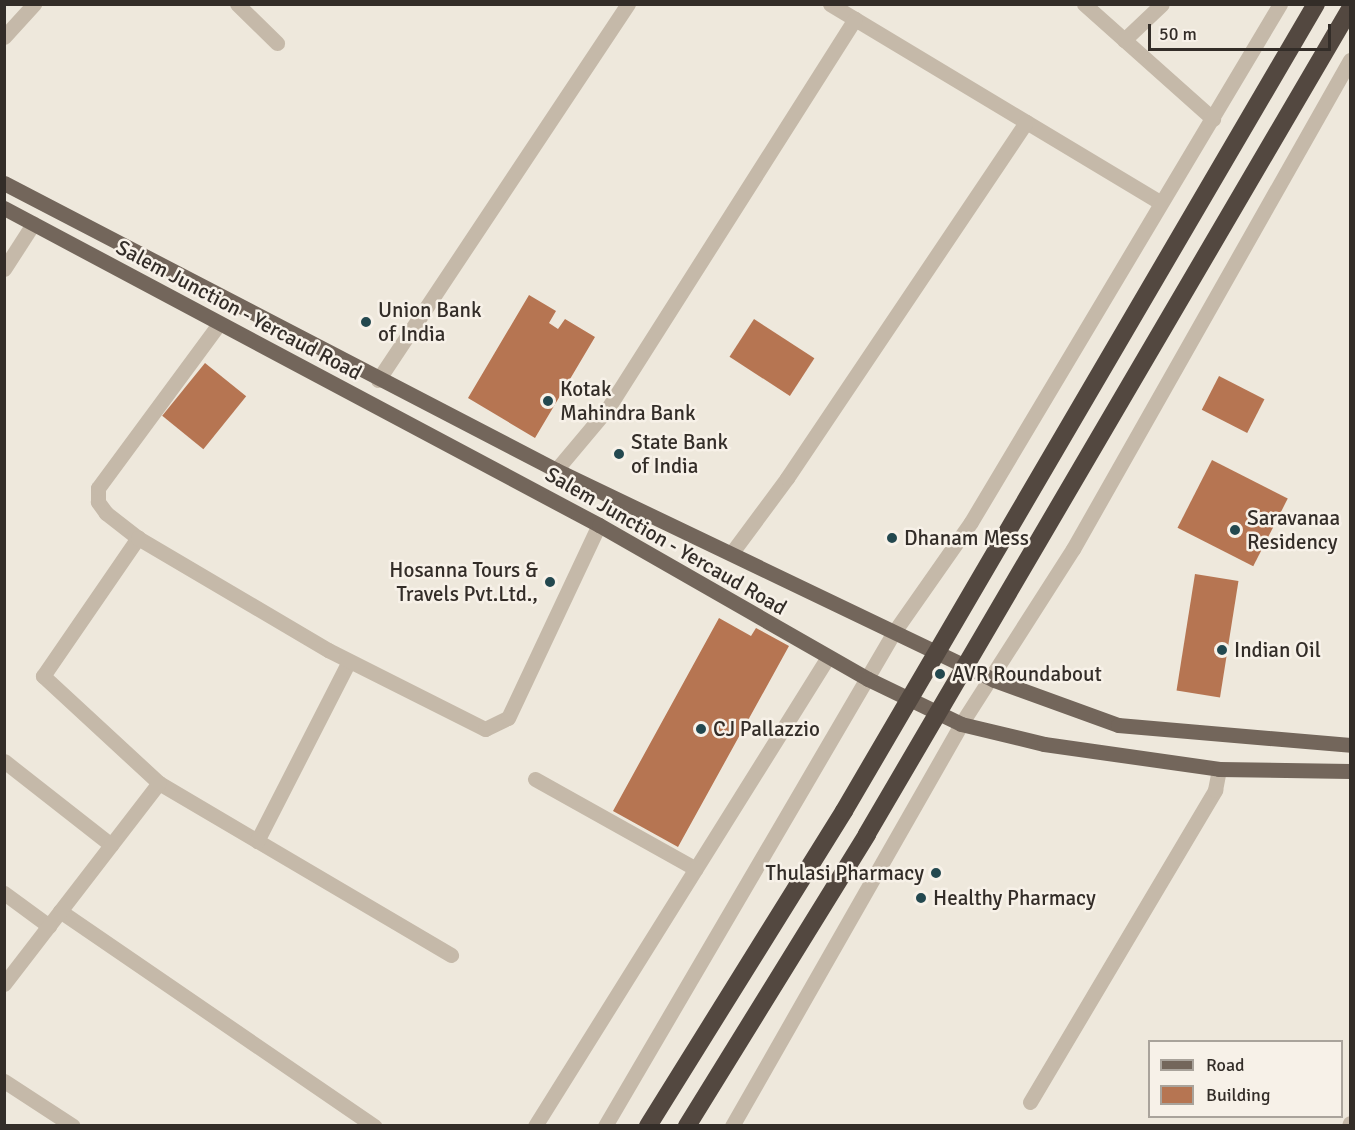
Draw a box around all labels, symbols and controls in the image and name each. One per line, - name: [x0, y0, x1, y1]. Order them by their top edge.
- scale bar: [1151, 12, 1334, 50]
- text: 50 m: [1159, 23, 1197, 45]
- street label: Salem Junction - Yercaud Road: [112, 234, 366, 386]
- place label: Union Bank of India: [378, 297, 482, 347]
- marker: Union Bank of India: [359, 315, 373, 329]
- place label: Kotak Mahindra Bank: [560, 376, 695, 426]
- marker: Kotak Mahindra Bank: [541, 394, 555, 408]
- place label: State Bank of India: [631, 429, 728, 479]
- marker: State Bank of India: [612, 447, 626, 461]
- street label: Salem Junction - Yercaud Road: [541, 461, 791, 621]
- place label: Saravanaa Residency: [1247, 505, 1340, 555]
- marker: Saravanaa Residency: [1228, 523, 1242, 537]
- place label: Dhanam Mess: [904, 525, 1029, 551]
- marker: Dhanam Mess: [885, 531, 899, 545]
- place label: Hosanna Tours & Travels Pvt.Ltd.,: [389, 557, 538, 607]
- marker: Hosanna Tours & Travels Pvt.Ltd.,: [543, 575, 557, 589]
- place label: Indian Oil: [1234, 637, 1321, 663]
- marker: Indian Oil: [1215, 643, 1229, 657]
- place label: AVR Roundabout: [952, 661, 1102, 687]
- marker: AVR Roundabout: [933, 667, 947, 681]
- place label: CJ Pallazzio: [713, 716, 820, 742]
- marker: CJ Pallazzio: [694, 722, 708, 736]
- place label: Thulasi Pharmacy: [766, 860, 924, 886]
- marker: Thulasi Pharmacy: [929, 866, 943, 880]
- place label: Healthy Pharmacy: [933, 885, 1096, 911]
- marker: Healthy Pharmacy: [914, 891, 928, 905]
- legend: [1148, 1040, 1343, 1118]
- text: Road: [1206, 1054, 1245, 1076]
- text: Building: [1206, 1084, 1270, 1106]

